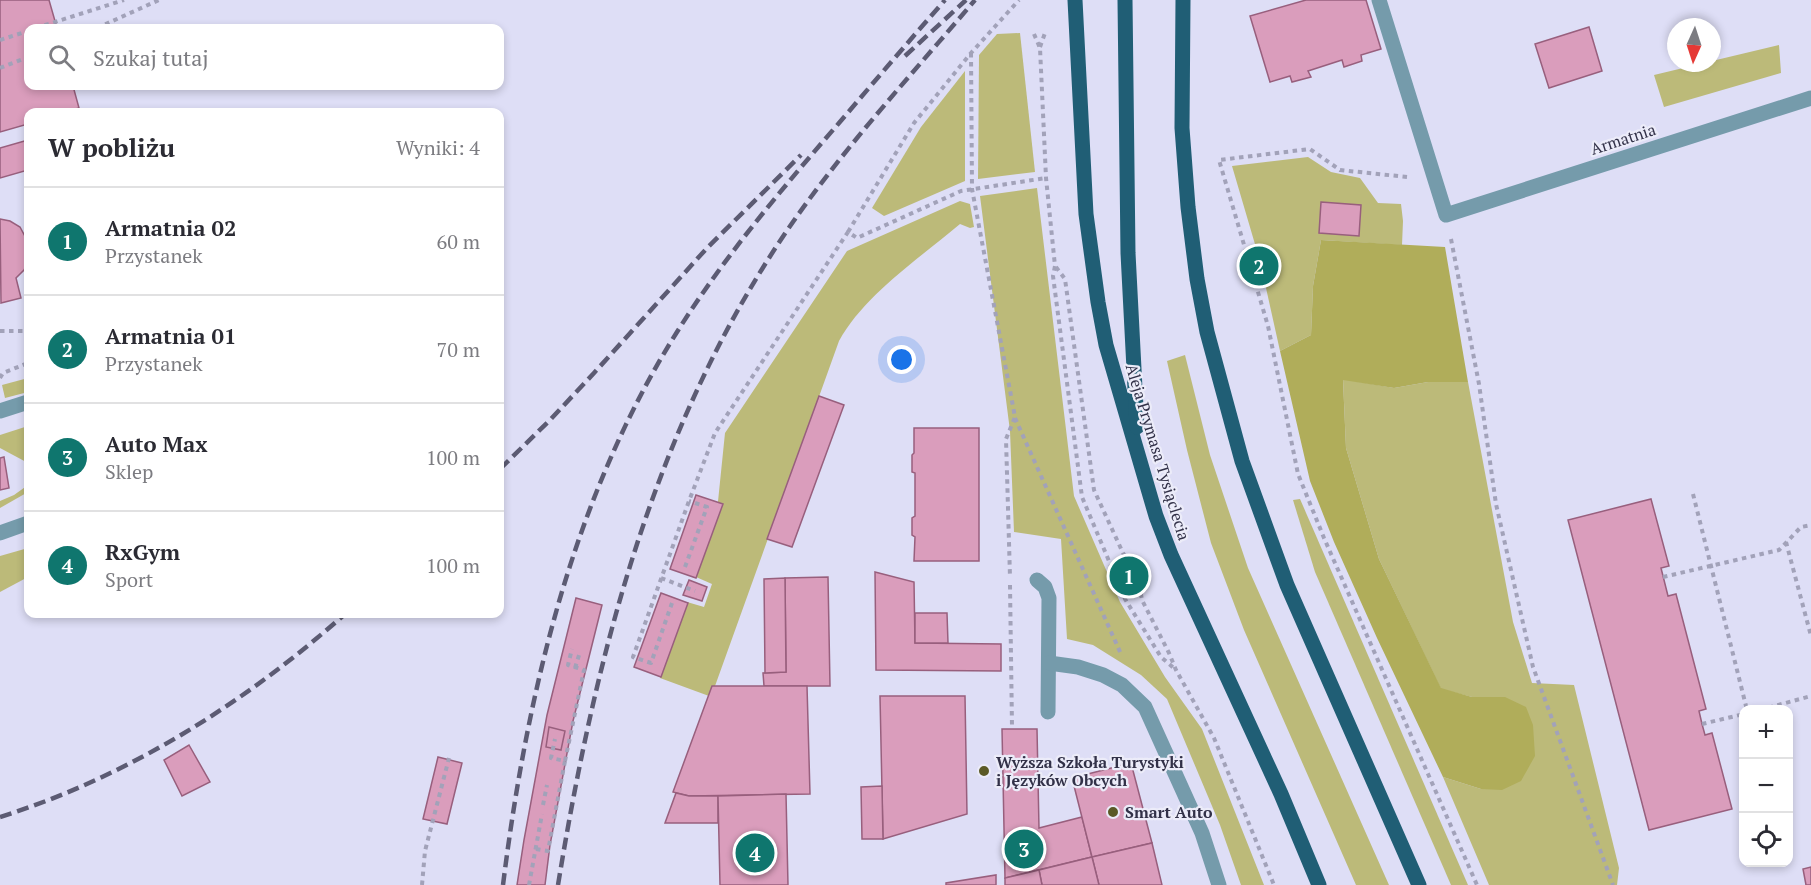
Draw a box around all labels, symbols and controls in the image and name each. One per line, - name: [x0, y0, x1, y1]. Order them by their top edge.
- north arrow: [1667, 18, 1721, 72]
- search box: [24, 24, 504, 90]
- icon: search: [45, 41, 78, 74]
- text: Szukaj tutaj: [93, 43, 209, 72]
- street label: Armatnia: [1588, 118, 1658, 160]
- text: W pobliżu: [48, 130, 175, 164]
- text: Wyniki: 4: [396, 134, 480, 161]
- text: Armatnia 02: [105, 213, 236, 242]
- text: 1: [62, 228, 73, 255]
- text: 60 m: [437, 228, 480, 255]
- text: Przystanek: [105, 242, 203, 269]
- pin: 2: [1240, 244, 1278, 288]
- text: Armatnia 01: [105, 321, 236, 350]
- text: 2: [62, 336, 73, 363]
- text: 70 m: [437, 336, 480, 363]
- your location: [887, 345, 916, 374]
- text: Przystanek: [105, 350, 203, 377]
- street label: Aleja Prymasa Tysiąclecia: [1121, 361, 1195, 543]
- text: Auto Max: [105, 429, 208, 458]
- text: 3: [62, 444, 73, 471]
- text: 100 m: [426, 444, 480, 471]
- text: Sklep: [105, 458, 153, 485]
- text: RxGym: [105, 537, 180, 566]
- text: 4: [62, 552, 73, 579]
- text: 100 m: [426, 552, 480, 579]
- pin: 1: [1110, 554, 1148, 598]
- text: Sport: [105, 566, 153, 593]
- map controls: [1739, 705, 1793, 867]
- button: +: [1739, 705, 1793, 759]
- place label: Wyższa Szkoła Turystyki i Języków Obcych: [996, 751, 1184, 791]
- button: −: [1739, 759, 1793, 813]
- marker: Wyższa Szkoła Turystyki i Języków Obcych: [977, 764, 991, 778]
- place label: Smart Auto: [1125, 801, 1213, 823]
- marker: Smart Auto: [1106, 805, 1120, 819]
- button: locate: [1739, 813, 1793, 867]
- pin: 3: [1004, 826, 1044, 872]
- pin: 4: [736, 830, 774, 876]

